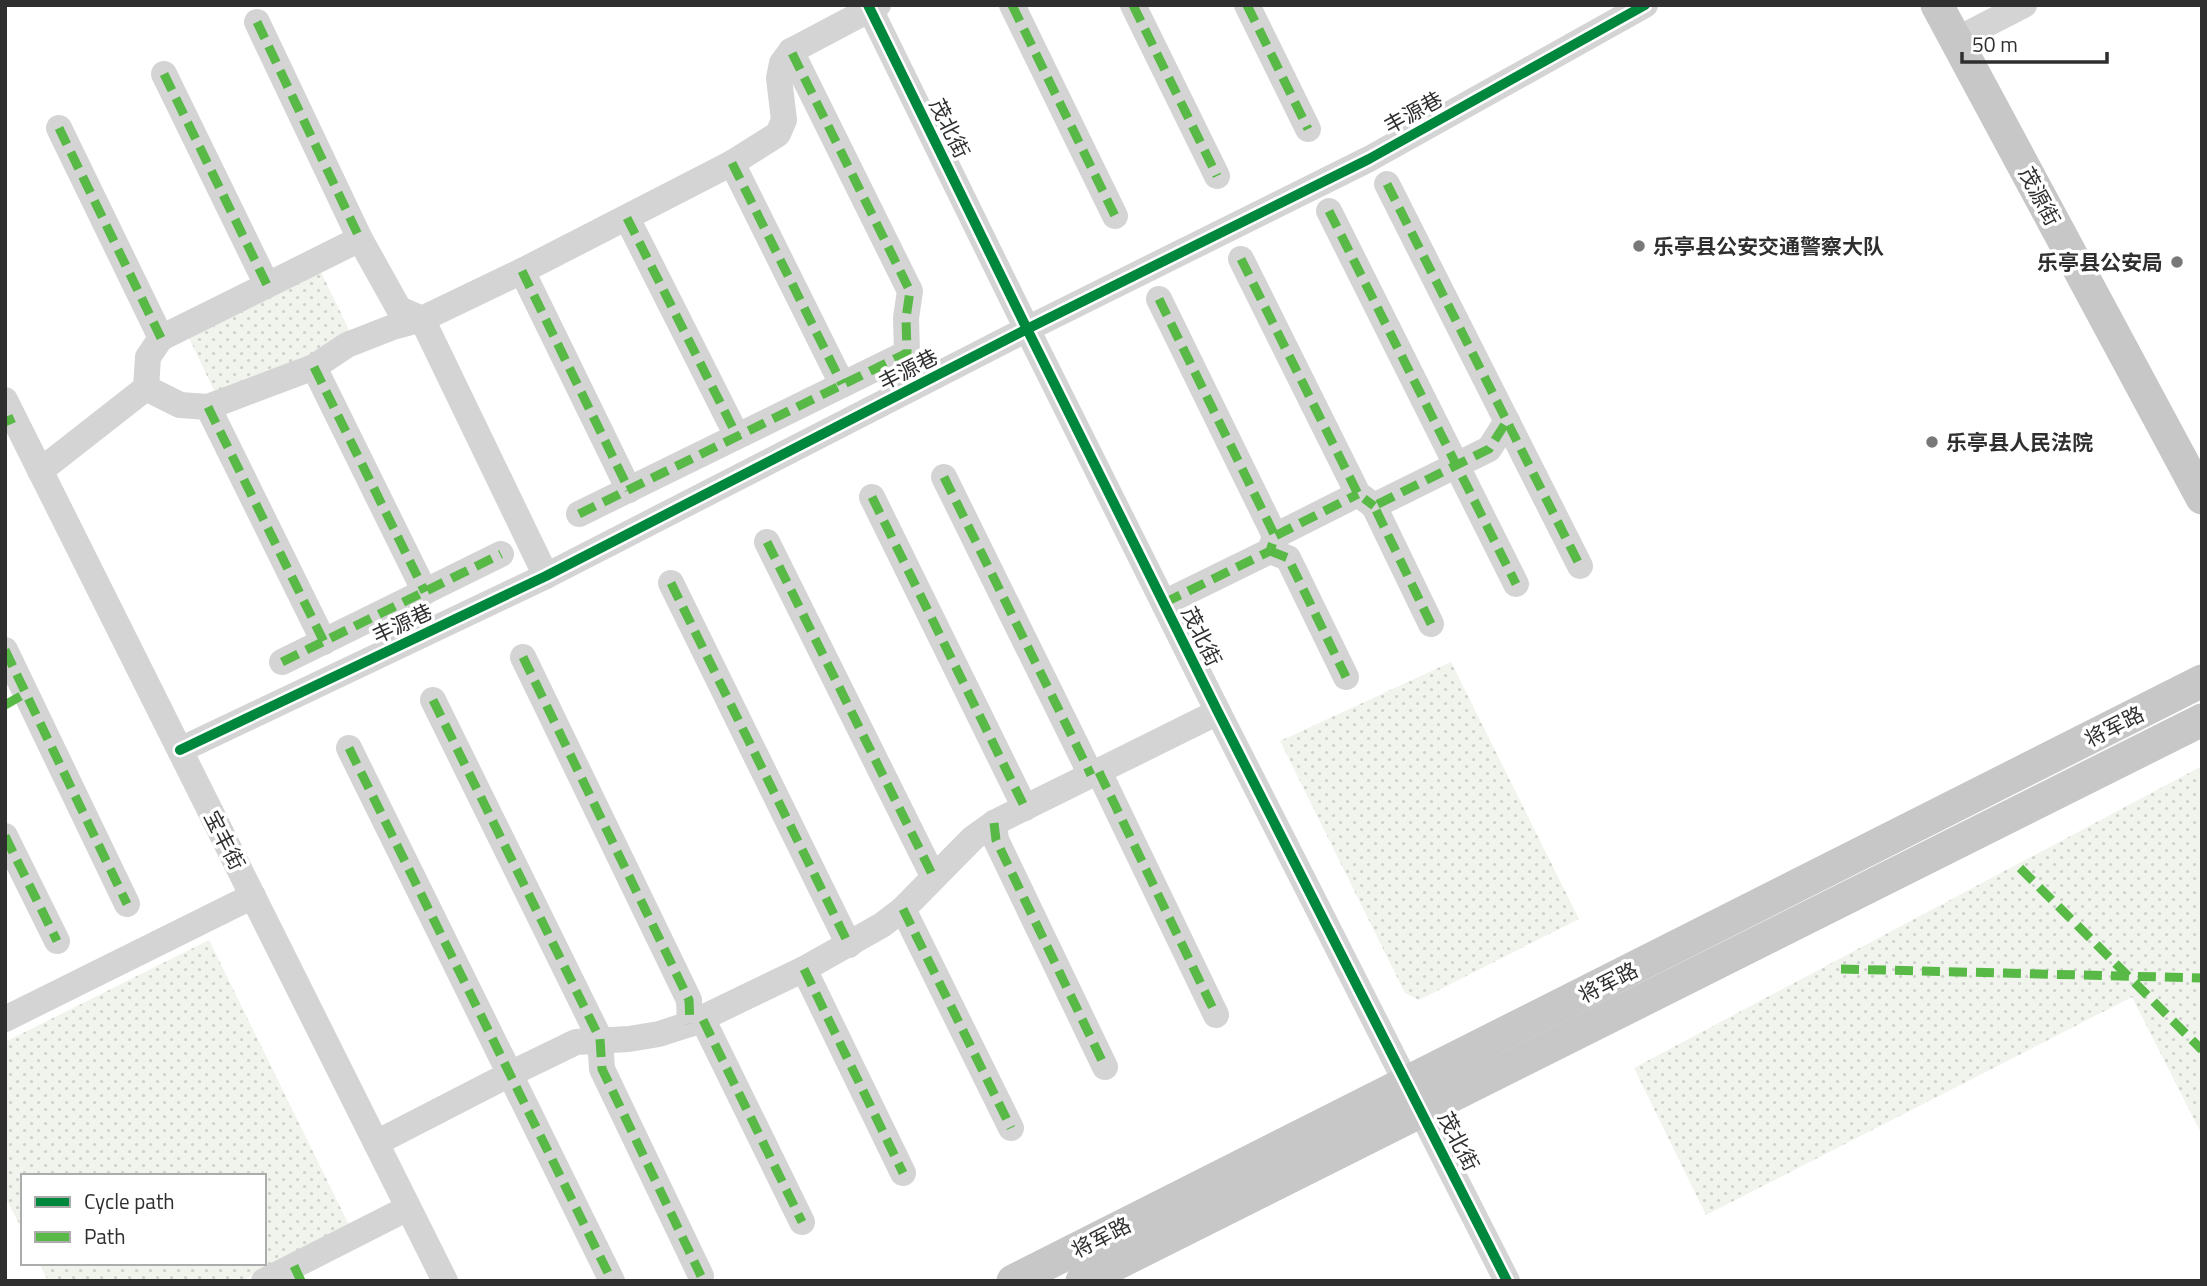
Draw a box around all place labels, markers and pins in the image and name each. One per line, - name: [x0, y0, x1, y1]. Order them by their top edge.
- place label: 乐亭县公安交通警察大队: [1653, 230, 1884, 262]
- marker: 乐亭县公安交通警察大队: [1631, 238, 1647, 254]
- place label: 乐亭县公安局: [2037, 246, 2163, 278]
- marker: 乐亭县公安局: [2169, 254, 2185, 270]
- place label: 乐亭县人民法院: [1946, 426, 2093, 458]
- marker: 乐亭县人民法院: [1924, 434, 1940, 450]

